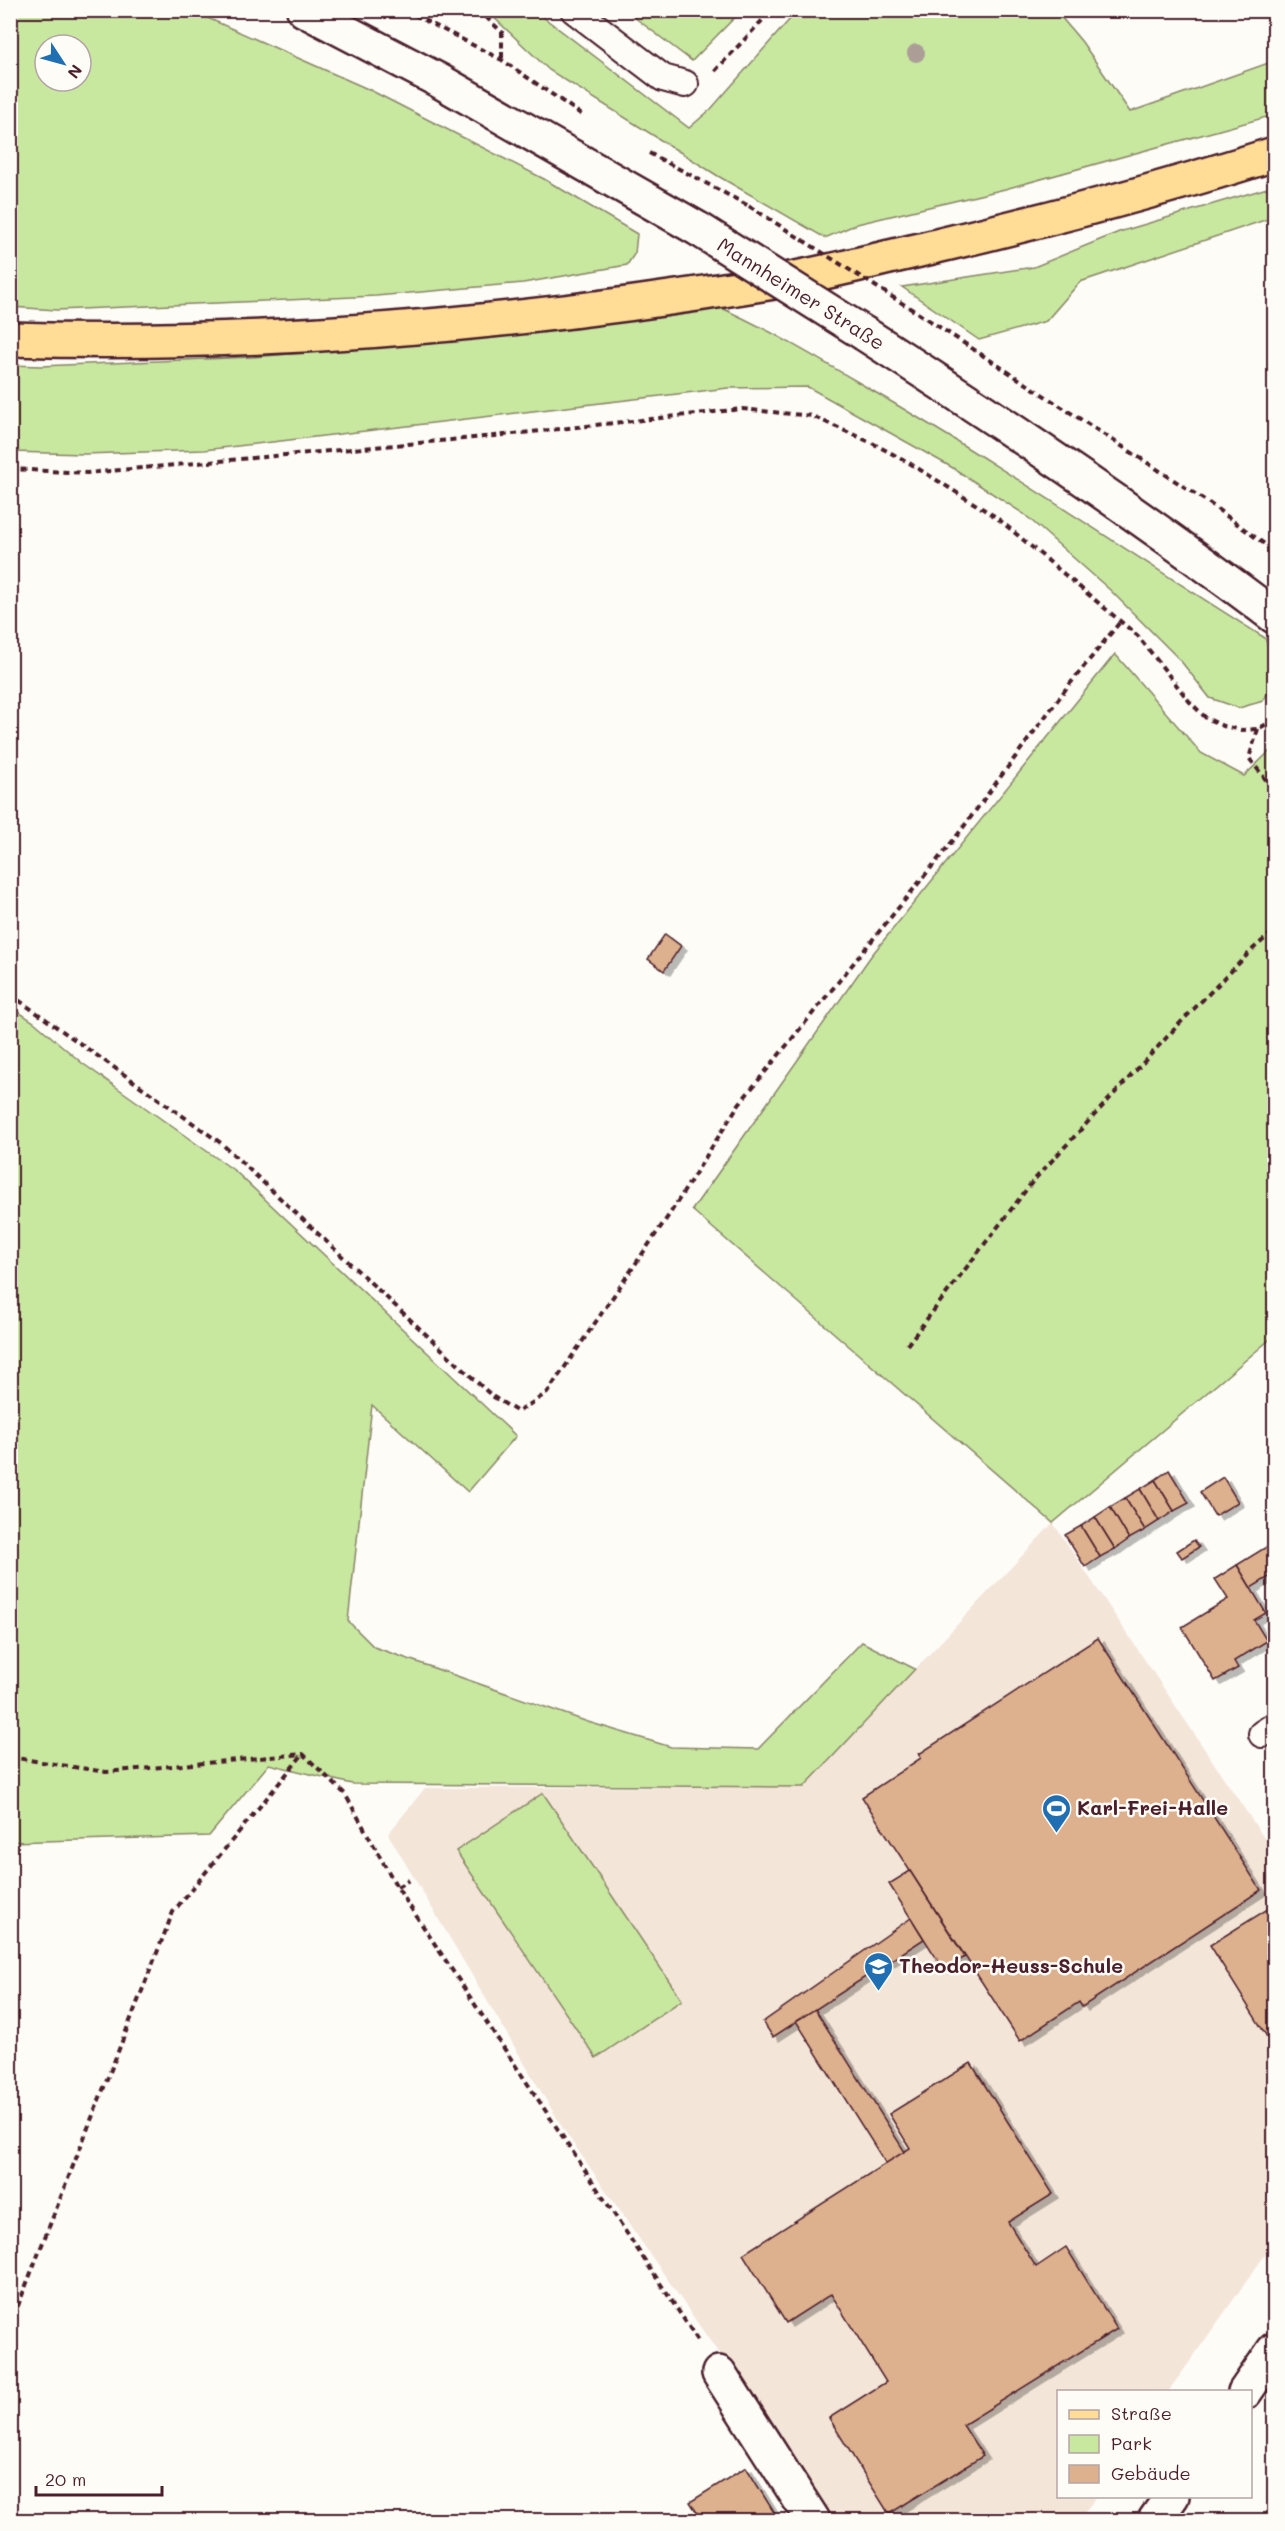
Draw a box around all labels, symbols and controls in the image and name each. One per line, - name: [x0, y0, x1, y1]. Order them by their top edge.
- north arrow: [33, 33, 93, 93]
- text: N: [63, 61, 88, 83]
- street label: Mannheimer Straße: [713, 231, 890, 355]
- sports icon: Karl-Frei-Halle: [1040, 1792, 1072, 1834]
- place label: Karl-Frei-Halle: [1077, 1794, 1228, 1820]
- school or university icon: Theodor-Heuss-Schule: [862, 1950, 894, 1992]
- place label: Theodor-Heuss-Schule: [899, 1952, 1123, 1978]
- legend: [1057, 2390, 1252, 2498]
- text: Straße: [1111, 2401, 1172, 2425]
- text: Park: [1111, 2431, 1152, 2455]
- scale bar: [36, 2459, 162, 2497]
- text: Gebäude: [1111, 2461, 1191, 2485]
- text: 20 m: [45, 2467, 86, 2491]

